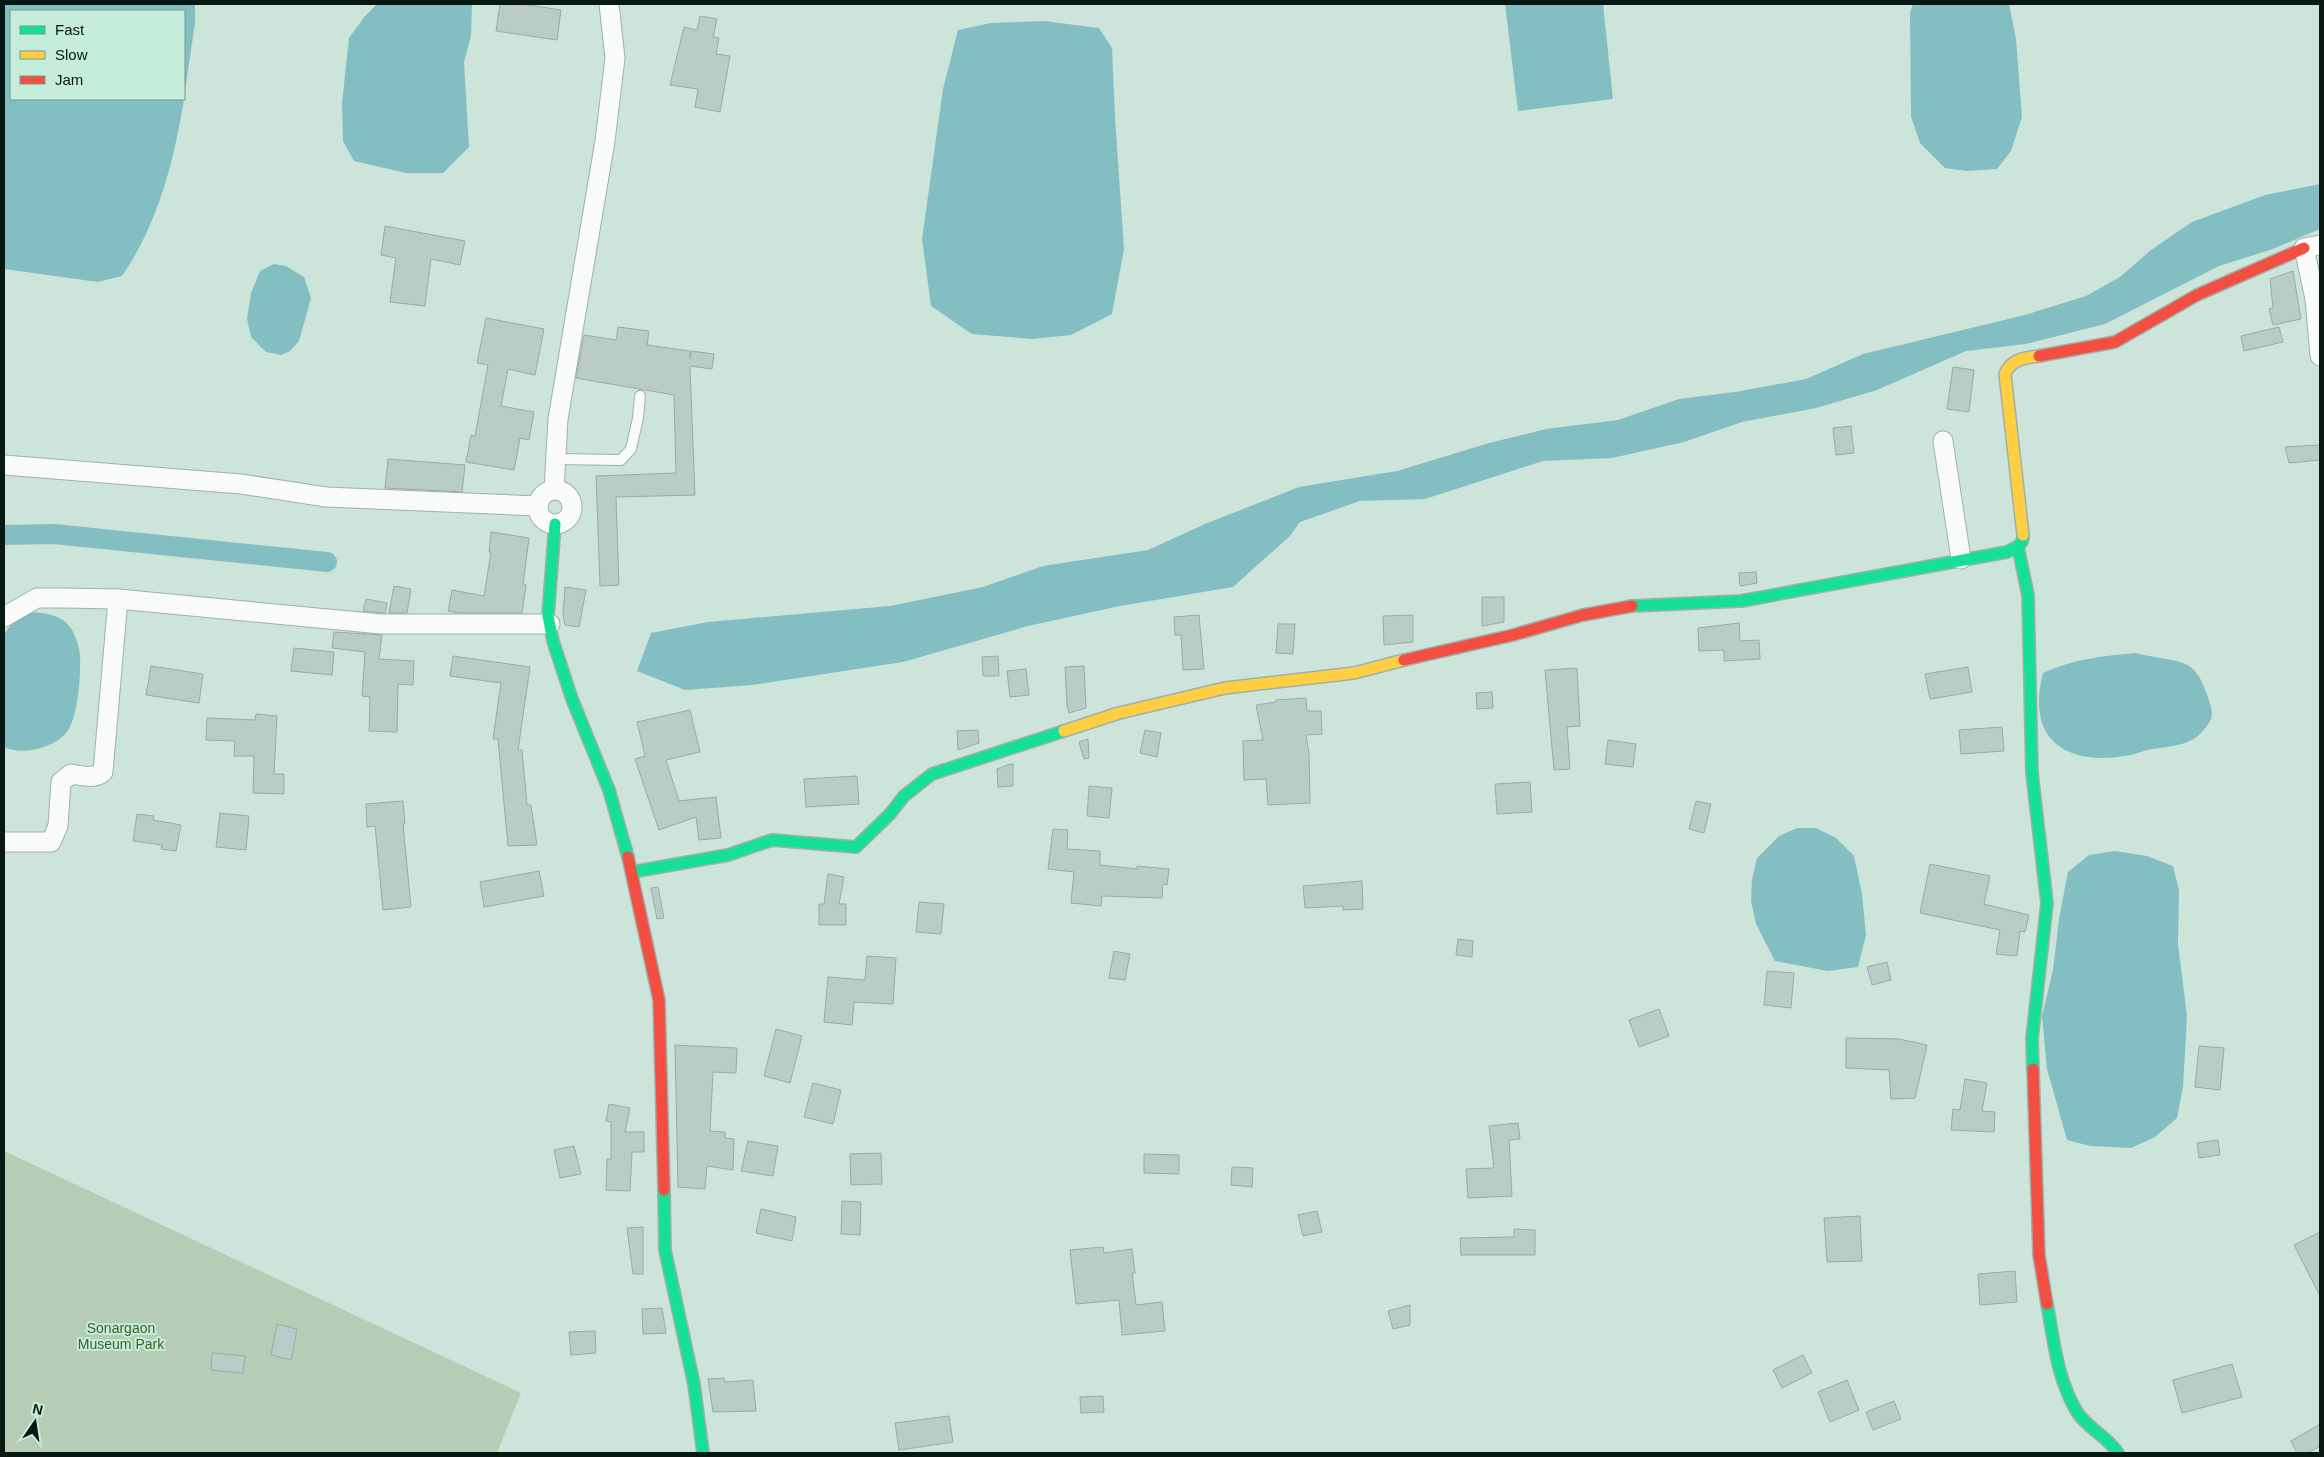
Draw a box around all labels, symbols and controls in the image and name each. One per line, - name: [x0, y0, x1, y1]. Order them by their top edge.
- legend: [10, 10, 185, 100]
- text: Fast: [55, 21, 85, 38]
- text: Slow: [55, 46, 88, 63]
- text: Jam: [55, 71, 83, 88]
- park label: Sonargaon Museum Park: [78, 1320, 165, 1352]
- north arrow: [10, 1397, 60, 1447]
- text: N: [31, 1400, 45, 1418]

